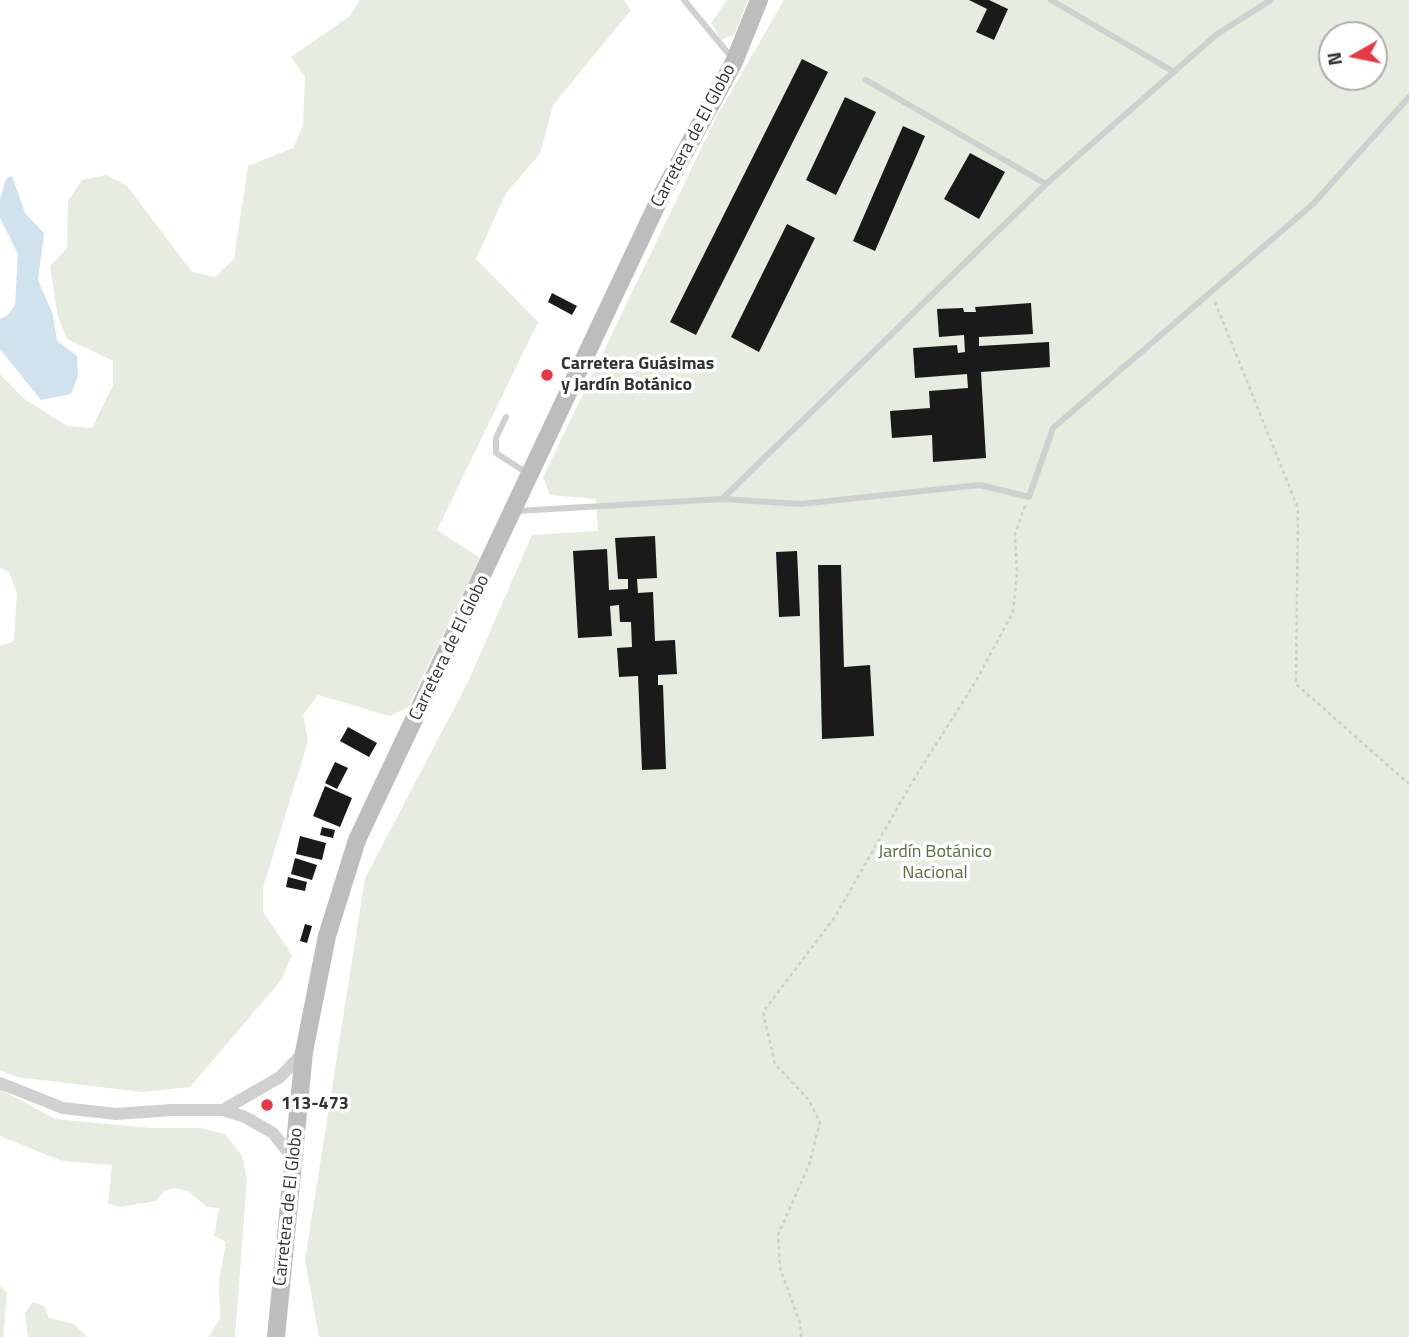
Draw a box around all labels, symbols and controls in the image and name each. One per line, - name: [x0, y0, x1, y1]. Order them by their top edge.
- north arrow: [1318, 21, 1388, 91]
- text: N: [1318, 50, 1349, 68]
- street label: Carretera de El Globo: [647, 61, 741, 211]
- place label: Carretera Guásimas y Jardín Botánico: [561, 354, 714, 396]
- marker: Carretera Guásimas y Jardín Botánico: [539, 367, 555, 383]
- street label: Carretera de El Globo: [405, 572, 495, 724]
- park label: Jardín Botánico Nacional: [878, 842, 992, 884]
- place label: 113-473: [281, 1094, 349, 1116]
- marker: 113-473: [259, 1097, 275, 1113]
- street label: Carretera de El Globo: [270, 1127, 308, 1287]

